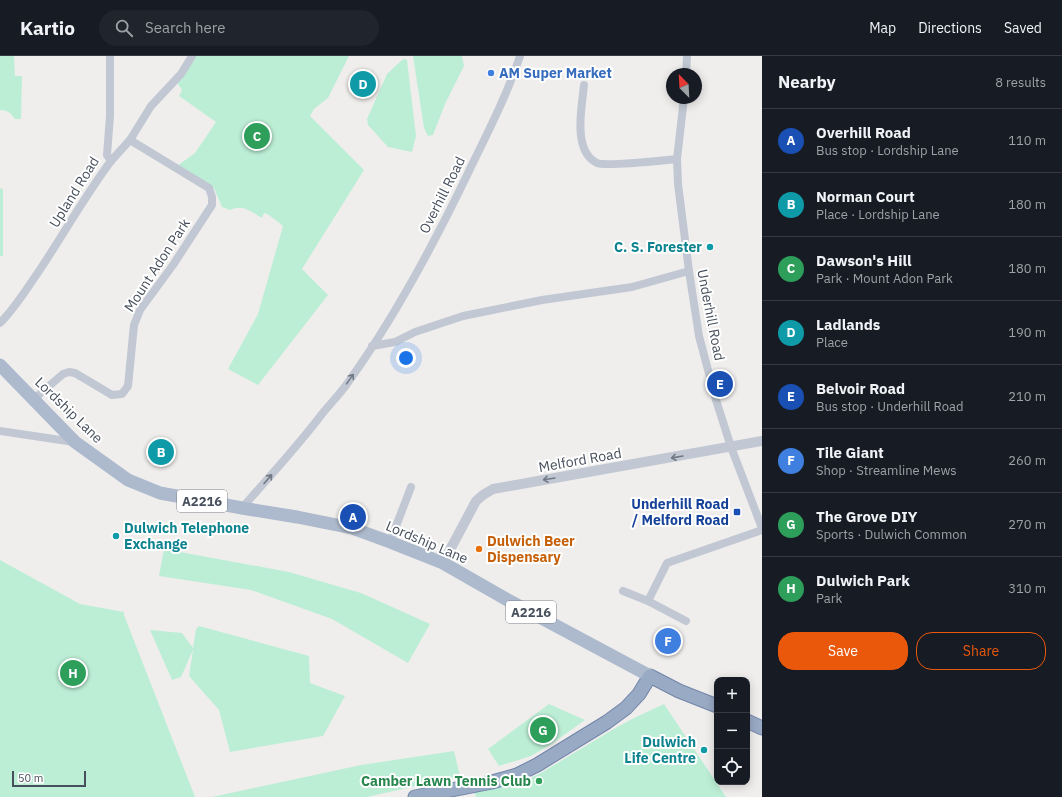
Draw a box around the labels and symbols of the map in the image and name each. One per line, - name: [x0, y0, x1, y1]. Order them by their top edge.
- place label: AM Super Market: [499, 64, 612, 82]
- marker: AM Super Market: [486, 68, 496, 78]
- north arrow: [666, 68, 702, 104]
- pin: D: [350, 69, 376, 99]
- pin: C: [244, 121, 270, 151]
- street label: Upland Road: [45, 153, 103, 231]
- street label: Overhill Road: [415, 153, 469, 237]
- street label: Mount Adon Park: [120, 214, 194, 315]
- place label: C. S. Forester: [614, 238, 702, 256]
- marker: C. S. Forester: [705, 242, 715, 252]
- street label: Underhill Road: [693, 268, 729, 362]
- your location: [396, 348, 416, 368]
- pin: E: [707, 369, 733, 399]
- street label: Lordship Lane: [31, 373, 107, 447]
- one-way arrow: [346, 373, 354, 384]
- pin: B: [148, 437, 174, 467]
- street label: Melford Road: [537, 444, 623, 476]
- one-way arrow: [671, 453, 684, 461]
- one-way arrow: [263, 474, 273, 484]
- one-way arrow: [543, 476, 556, 484]
- road number: A2216: [177, 490, 227, 512]
- place label: Underhill Road / Melford Road: [631, 495, 729, 529]
- pin: A: [340, 502, 366, 532]
- marker: Underhill Road / Melford Road: [732, 507, 742, 517]
- street label: Lordship Lane: [383, 517, 471, 568]
- place label: Dulwich Telephone Exchange: [124, 519, 249, 553]
- marker: Dulwich Telephone Exchange: [111, 531, 121, 541]
- place label: Dulwich Beer Dispensary: [487, 532, 575, 566]
- marker: Dulwich Beer Dispensary: [474, 544, 484, 554]
- road number: A2216: [506, 601, 556, 623]
- pin: F: [655, 626, 681, 656]
- pin: H: [60, 658, 86, 688]
- pin: G: [530, 715, 556, 745]
- place label: Dulwich Life Centre: [624, 733, 696, 767]
- marker: Dulwich Life Centre: [699, 745, 709, 755]
- scale bar: [12, 769, 86, 788]
- place label: Camber Lawn Tennis Club: [361, 772, 531, 790]
- marker: Camber Lawn Tennis Club: [534, 776, 544, 786]

